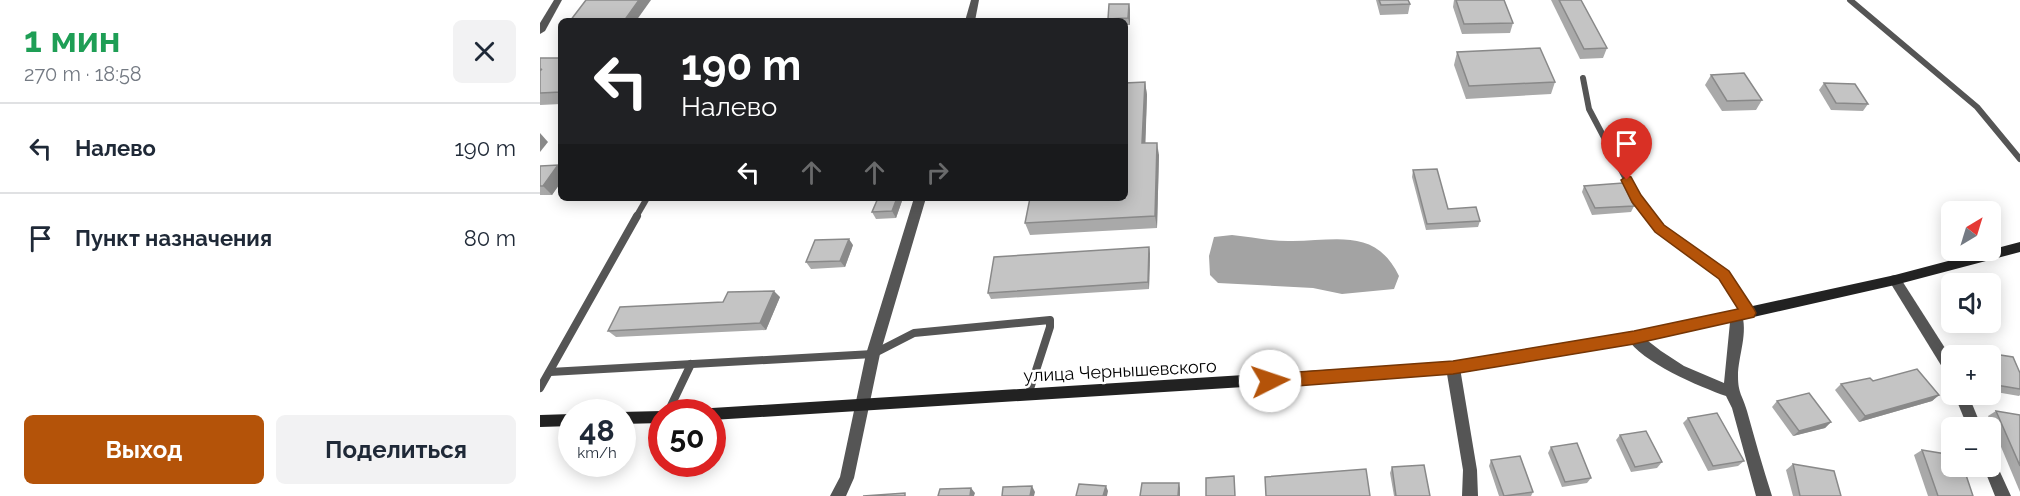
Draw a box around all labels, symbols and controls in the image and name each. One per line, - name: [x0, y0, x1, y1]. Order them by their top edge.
- text: 1 мин: [24, 18, 120, 60]
- button: close: [453, 20, 516, 83]
- text: 190 m: [681, 41, 801, 90]
- icon: left: [582, 42, 660, 120]
- text: 270 m · 18:58: [24, 62, 142, 86]
- text: Налево: [681, 91, 777, 122]
- pin: [1601, 118, 1652, 180]
- icon: arrive: [1610, 127, 1643, 160]
- icon: left: [24, 132, 57, 165]
- text: Налево: [75, 135, 156, 161]
- text: 190 m: [454, 135, 516, 161]
- icon: left: [732, 156, 765, 189]
- icon: ahead: [795, 156, 828, 189]
- icon: ahead: [858, 156, 891, 189]
- icon: right: [921, 156, 954, 189]
- north arrow: [1941, 201, 2001, 261]
- map controls: [1941, 201, 2001, 477]
- icon: arrive: [24, 222, 57, 255]
- text: Пункт назначения: [75, 225, 272, 251]
- text: 80 m: [464, 225, 516, 251]
- button: sound: [1941, 273, 2001, 333]
- button: +: [1941, 345, 2001, 405]
- position arrow: [1238, 349, 1302, 413]
- street label: улица Чернышевского: [1023, 355, 1217, 386]
- speed limit sign: 50: [648, 399, 726, 477]
- text: 48: [579, 413, 615, 448]
- button: Выход: [24, 415, 264, 484]
- button: Поделиться: [276, 415, 516, 484]
- button: −: [1941, 417, 2001, 477]
- text: km/h: [577, 444, 617, 462]

